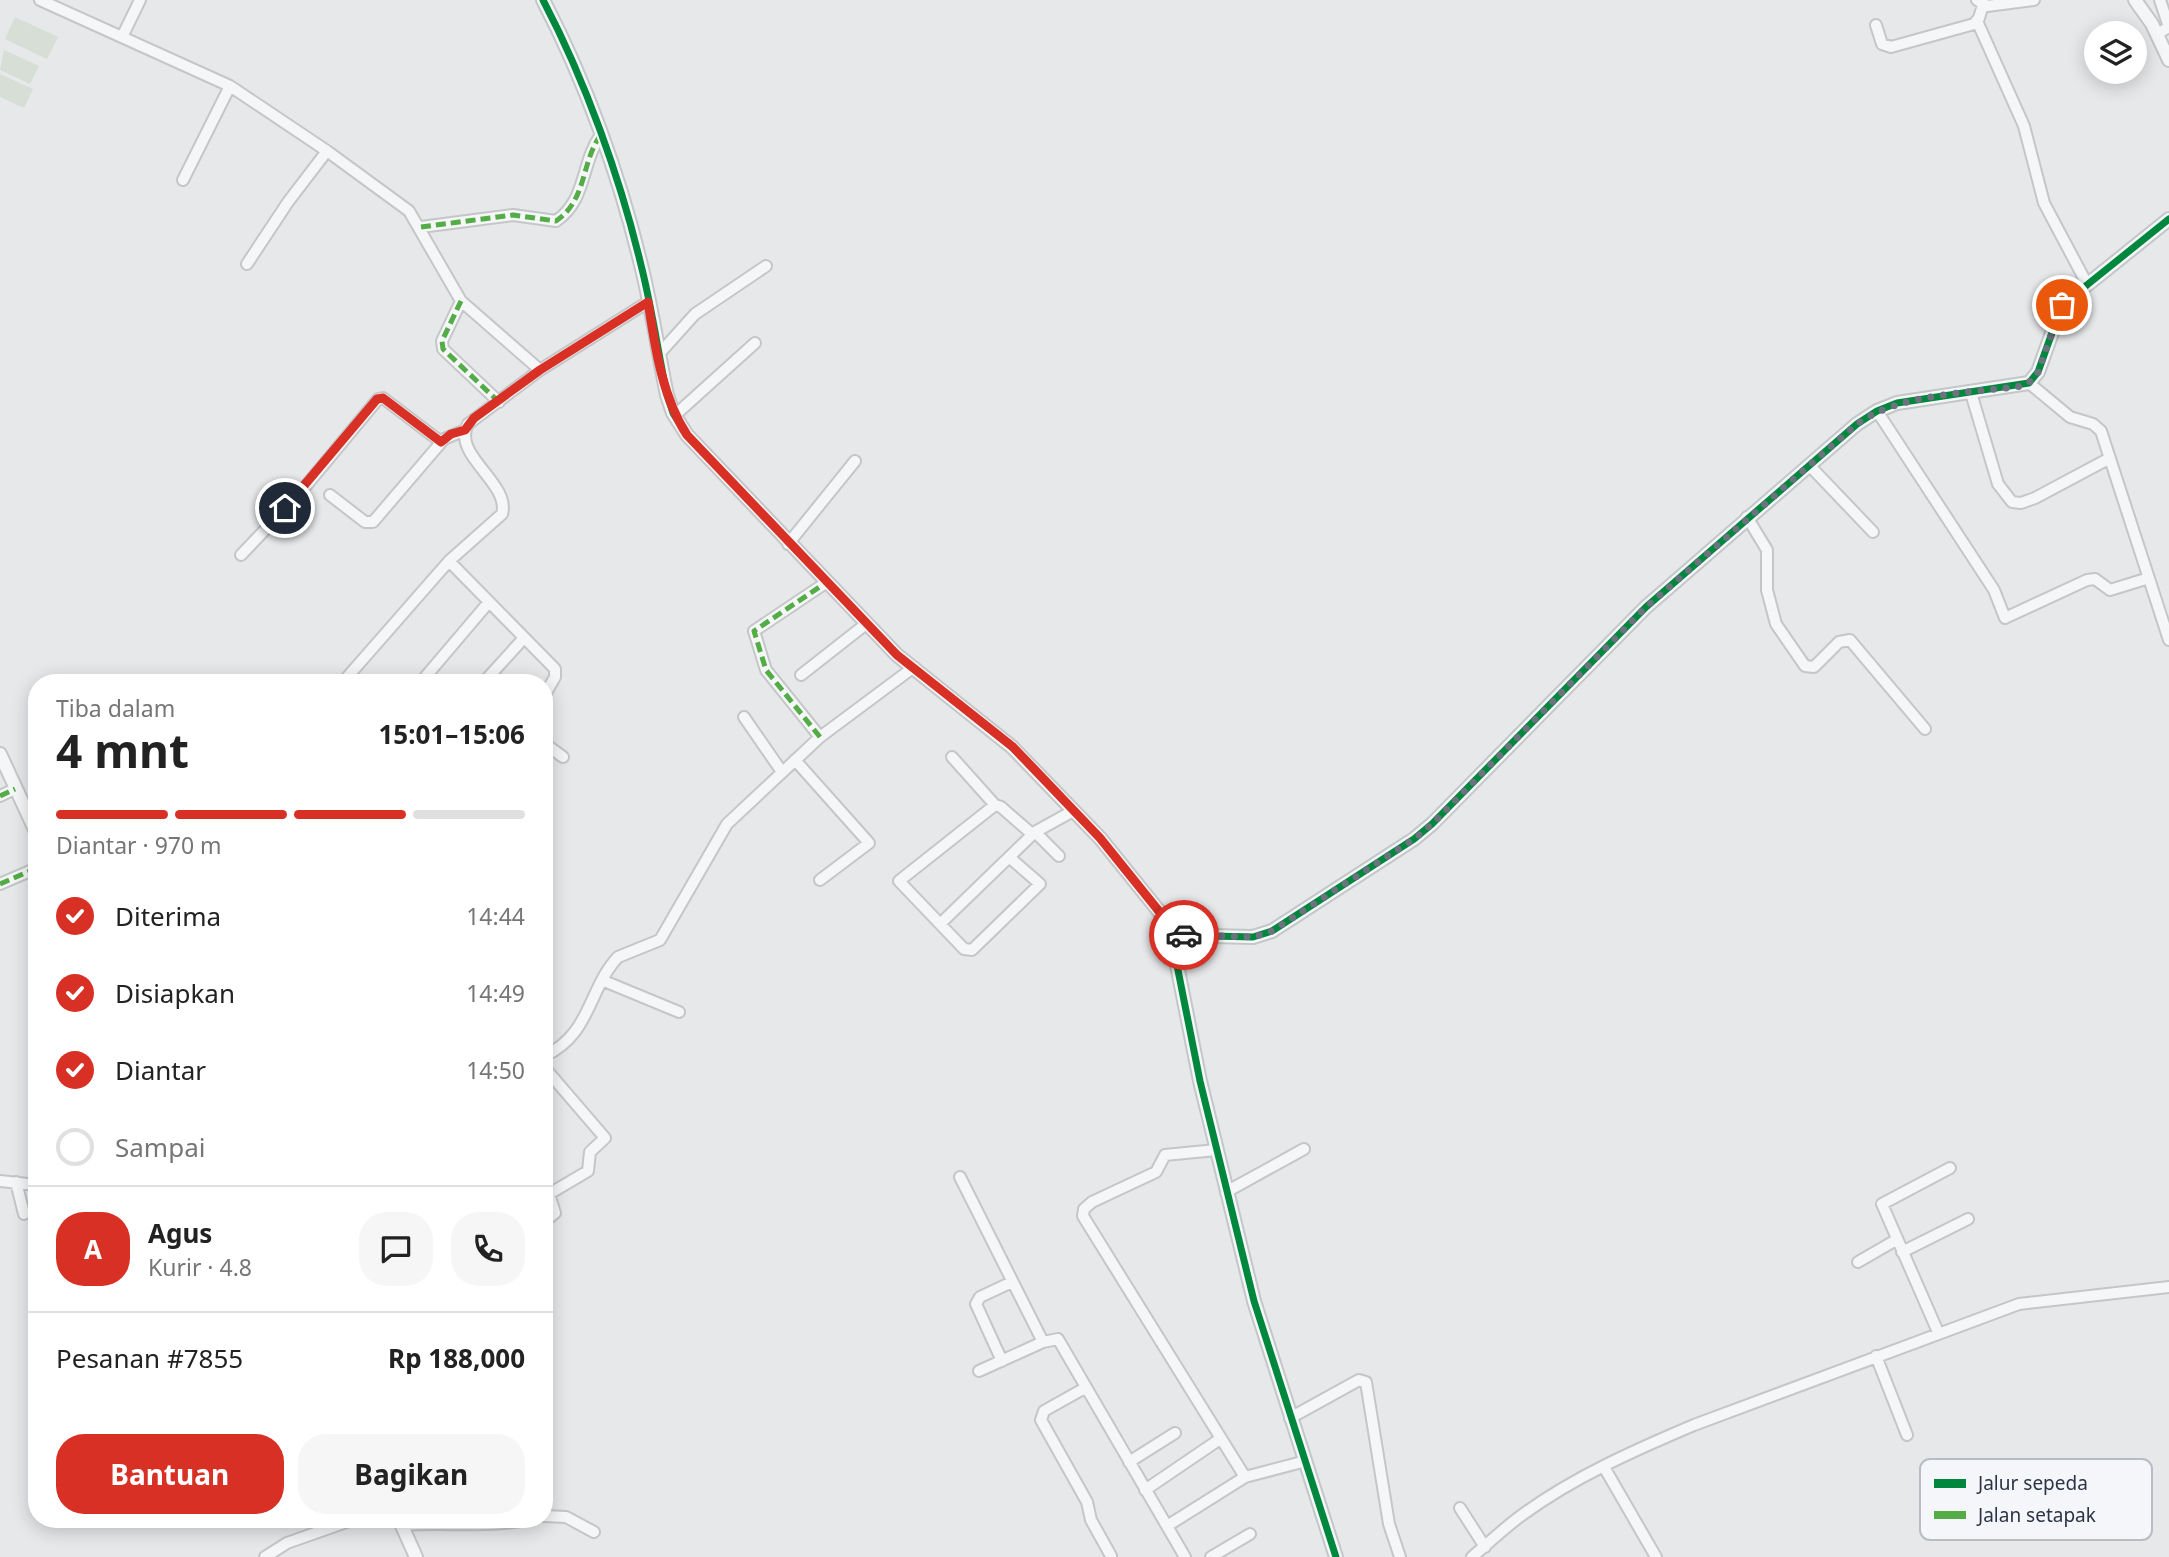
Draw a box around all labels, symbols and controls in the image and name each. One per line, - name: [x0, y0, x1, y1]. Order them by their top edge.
- map controls: [2084, 21, 2147, 84]
- button: layers: [2084, 21, 2147, 84]
- pin: [2032, 275, 2092, 335]
- icon: bag: [2043, 286, 2081, 324]
- pin: [255, 478, 315, 538]
- icon: home: [266, 489, 304, 527]
- text: Tiba dalam: [56, 692, 175, 724]
- text: 15:01–15:06: [378, 716, 525, 752]
- text: 4 mnt: [56, 719, 189, 781]
- text: Diantar · 970 m: [56, 829, 222, 861]
- icon: check: [56, 897, 94, 935]
- text: Diterima: [115, 898, 221, 934]
- text: 14:44: [466, 900, 525, 932]
- courier: [1149, 900, 1219, 970]
- icon: car: [1165, 916, 1203, 954]
- icon: check: [56, 974, 94, 1012]
- text: Disiapkan: [115, 975, 235, 1011]
- text: 14:49: [466, 977, 525, 1009]
- icon: check: [56, 1051, 94, 1089]
- text: Diantar: [115, 1052, 206, 1088]
- text: 14:50: [466, 1054, 525, 1086]
- text: Sampai: [115, 1129, 205, 1165]
- button: chat: [359, 1212, 433, 1286]
- button: phone: [451, 1212, 525, 1286]
- text: Agus: [148, 1215, 212, 1251]
- text: A: [84, 1231, 102, 1267]
- text: Kurir · 4.8: [148, 1251, 252, 1283]
- text: Pesanan #7855: [56, 1340, 243, 1376]
- text: Rp 188,000: [388, 1340, 525, 1376]
- button: Bantuan: [56, 1434, 284, 1514]
- button: Bagikan: [298, 1434, 525, 1514]
- legend: [1920, 1459, 2152, 1540]
- text: Jalur sepeda: [1976, 1470, 2088, 1496]
- text: Jalan setapak: [1976, 1502, 2096, 1528]

